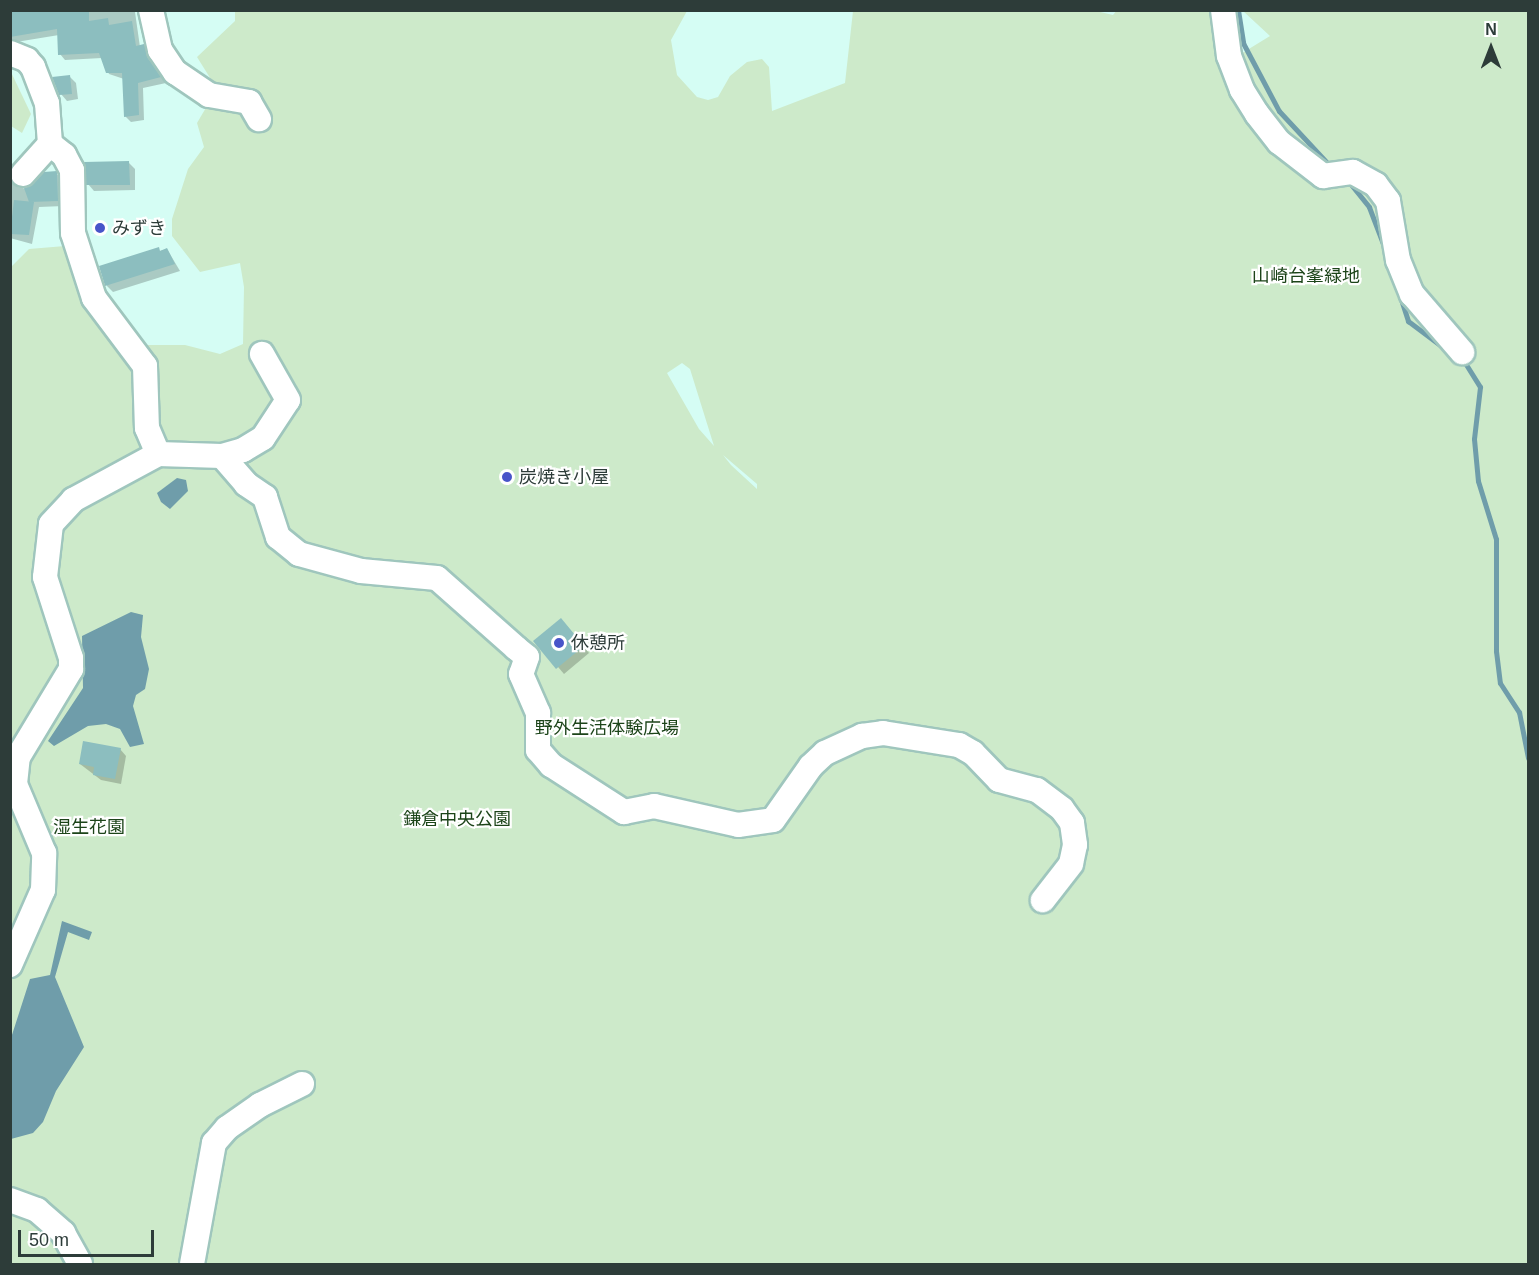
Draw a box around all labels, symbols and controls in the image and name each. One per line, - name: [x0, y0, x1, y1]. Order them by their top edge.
- north arrow: [1461, 18, 1521, 78]
- text: N: [1485, 21, 1497, 38]
- place label: みずき: [112, 217, 166, 239]
- marker: みずき: [93, 221, 107, 235]
- park label: 山崎台峯緑地: [1252, 265, 1360, 287]
- place label: 炭焼き小屋: [519, 466, 609, 488]
- marker: 炭焼き小屋: [500, 470, 514, 484]
- place label: 休憩所: [571, 632, 625, 654]
- marker: 休憩所: [552, 636, 566, 650]
- park label: 野外生活体験広場: [535, 717, 679, 739]
- park label: 鎌倉中央公園: [403, 808, 511, 830]
- park label: 湿生花園: [53, 816, 125, 838]
- scale bar: [21, 1218, 158, 1256]
- text: 50 m: [29, 1230, 69, 1250]

